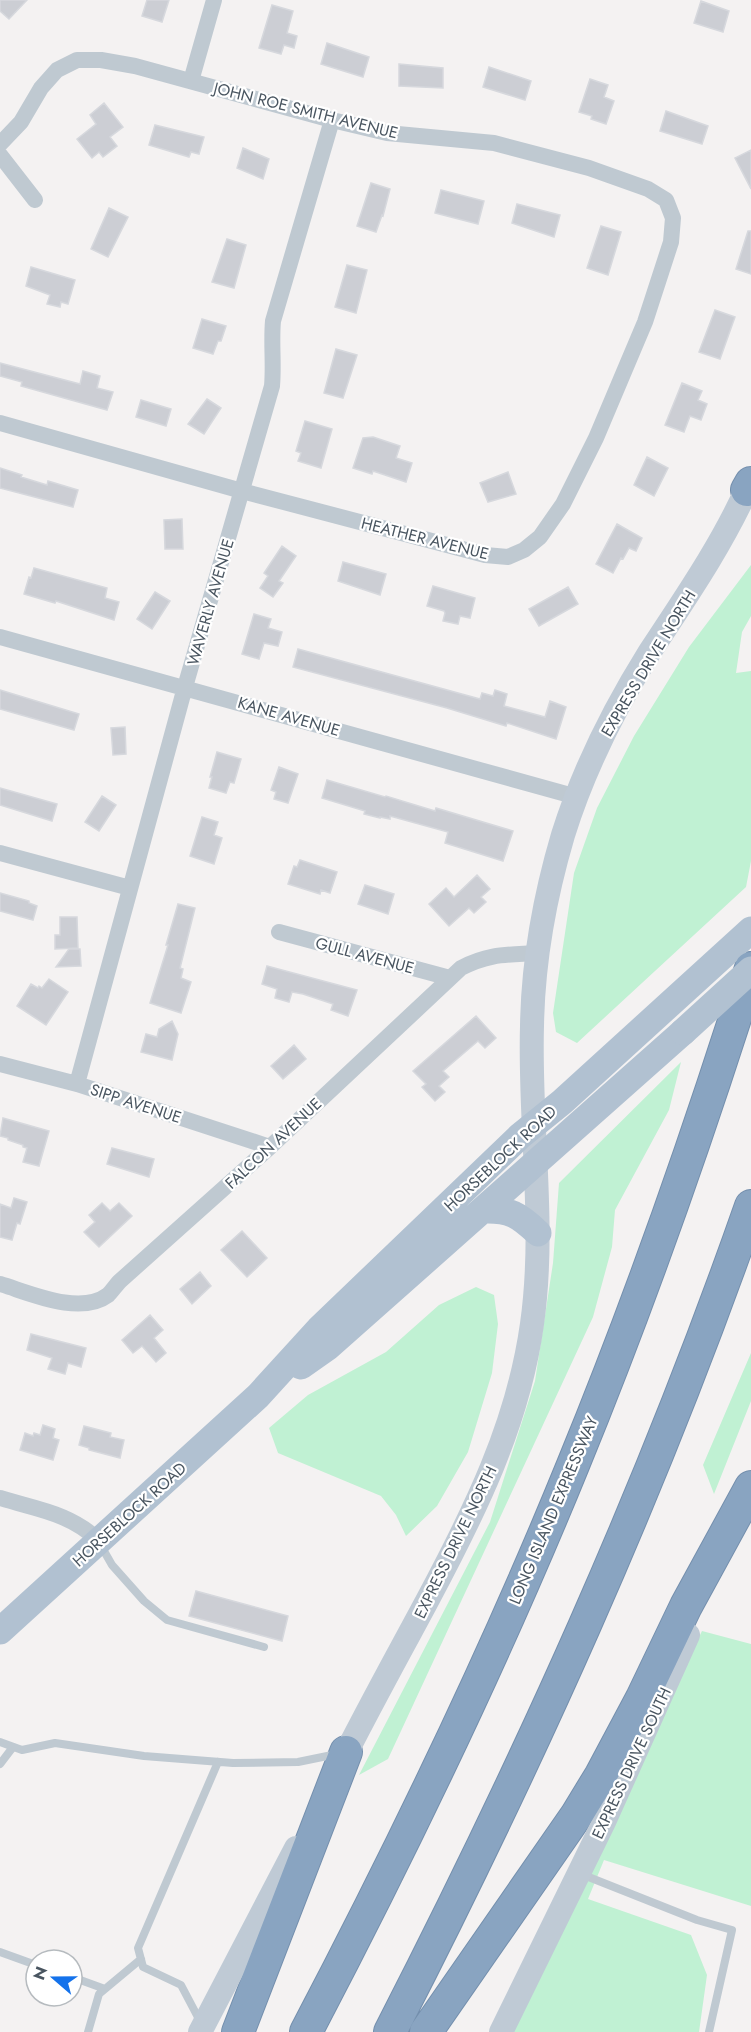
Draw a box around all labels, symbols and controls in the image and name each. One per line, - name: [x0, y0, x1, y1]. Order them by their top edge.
- street label: JOHN ROE SMITH AVENUE: [209, 76, 400, 145]
- street label: HEATHER AVENUE: [359, 512, 491, 565]
- street label: WAVERLY AVENUE: [181, 536, 240, 668]
- street label: EXPRESS DRIVE NORTH: [595, 586, 701, 741]
- street label: KANE AVENUE: [235, 691, 343, 742]
- street label: GULL AVENUE: [313, 931, 417, 980]
- street label: SIPP AVENUE: [87, 1078, 184, 1129]
- street label: FALCON AVENUE: [220, 1093, 327, 1194]
- street label: HORSEBLOCK ROAD: [439, 1100, 562, 1217]
- street label: LONG ISLAND EXPRESSWAY: [503, 1413, 604, 1608]
- street label: HORSEBLOCK ROAD: [67, 1457, 191, 1572]
- street label: EXPRESS DRIVE NORTH: [408, 1462, 502, 1622]
- street label: EXPRESS DRIVE SOUTH: [586, 1684, 677, 1843]
- north arrow: [24, 1948, 84, 2008]
- text: N: [27, 1963, 53, 1983]

